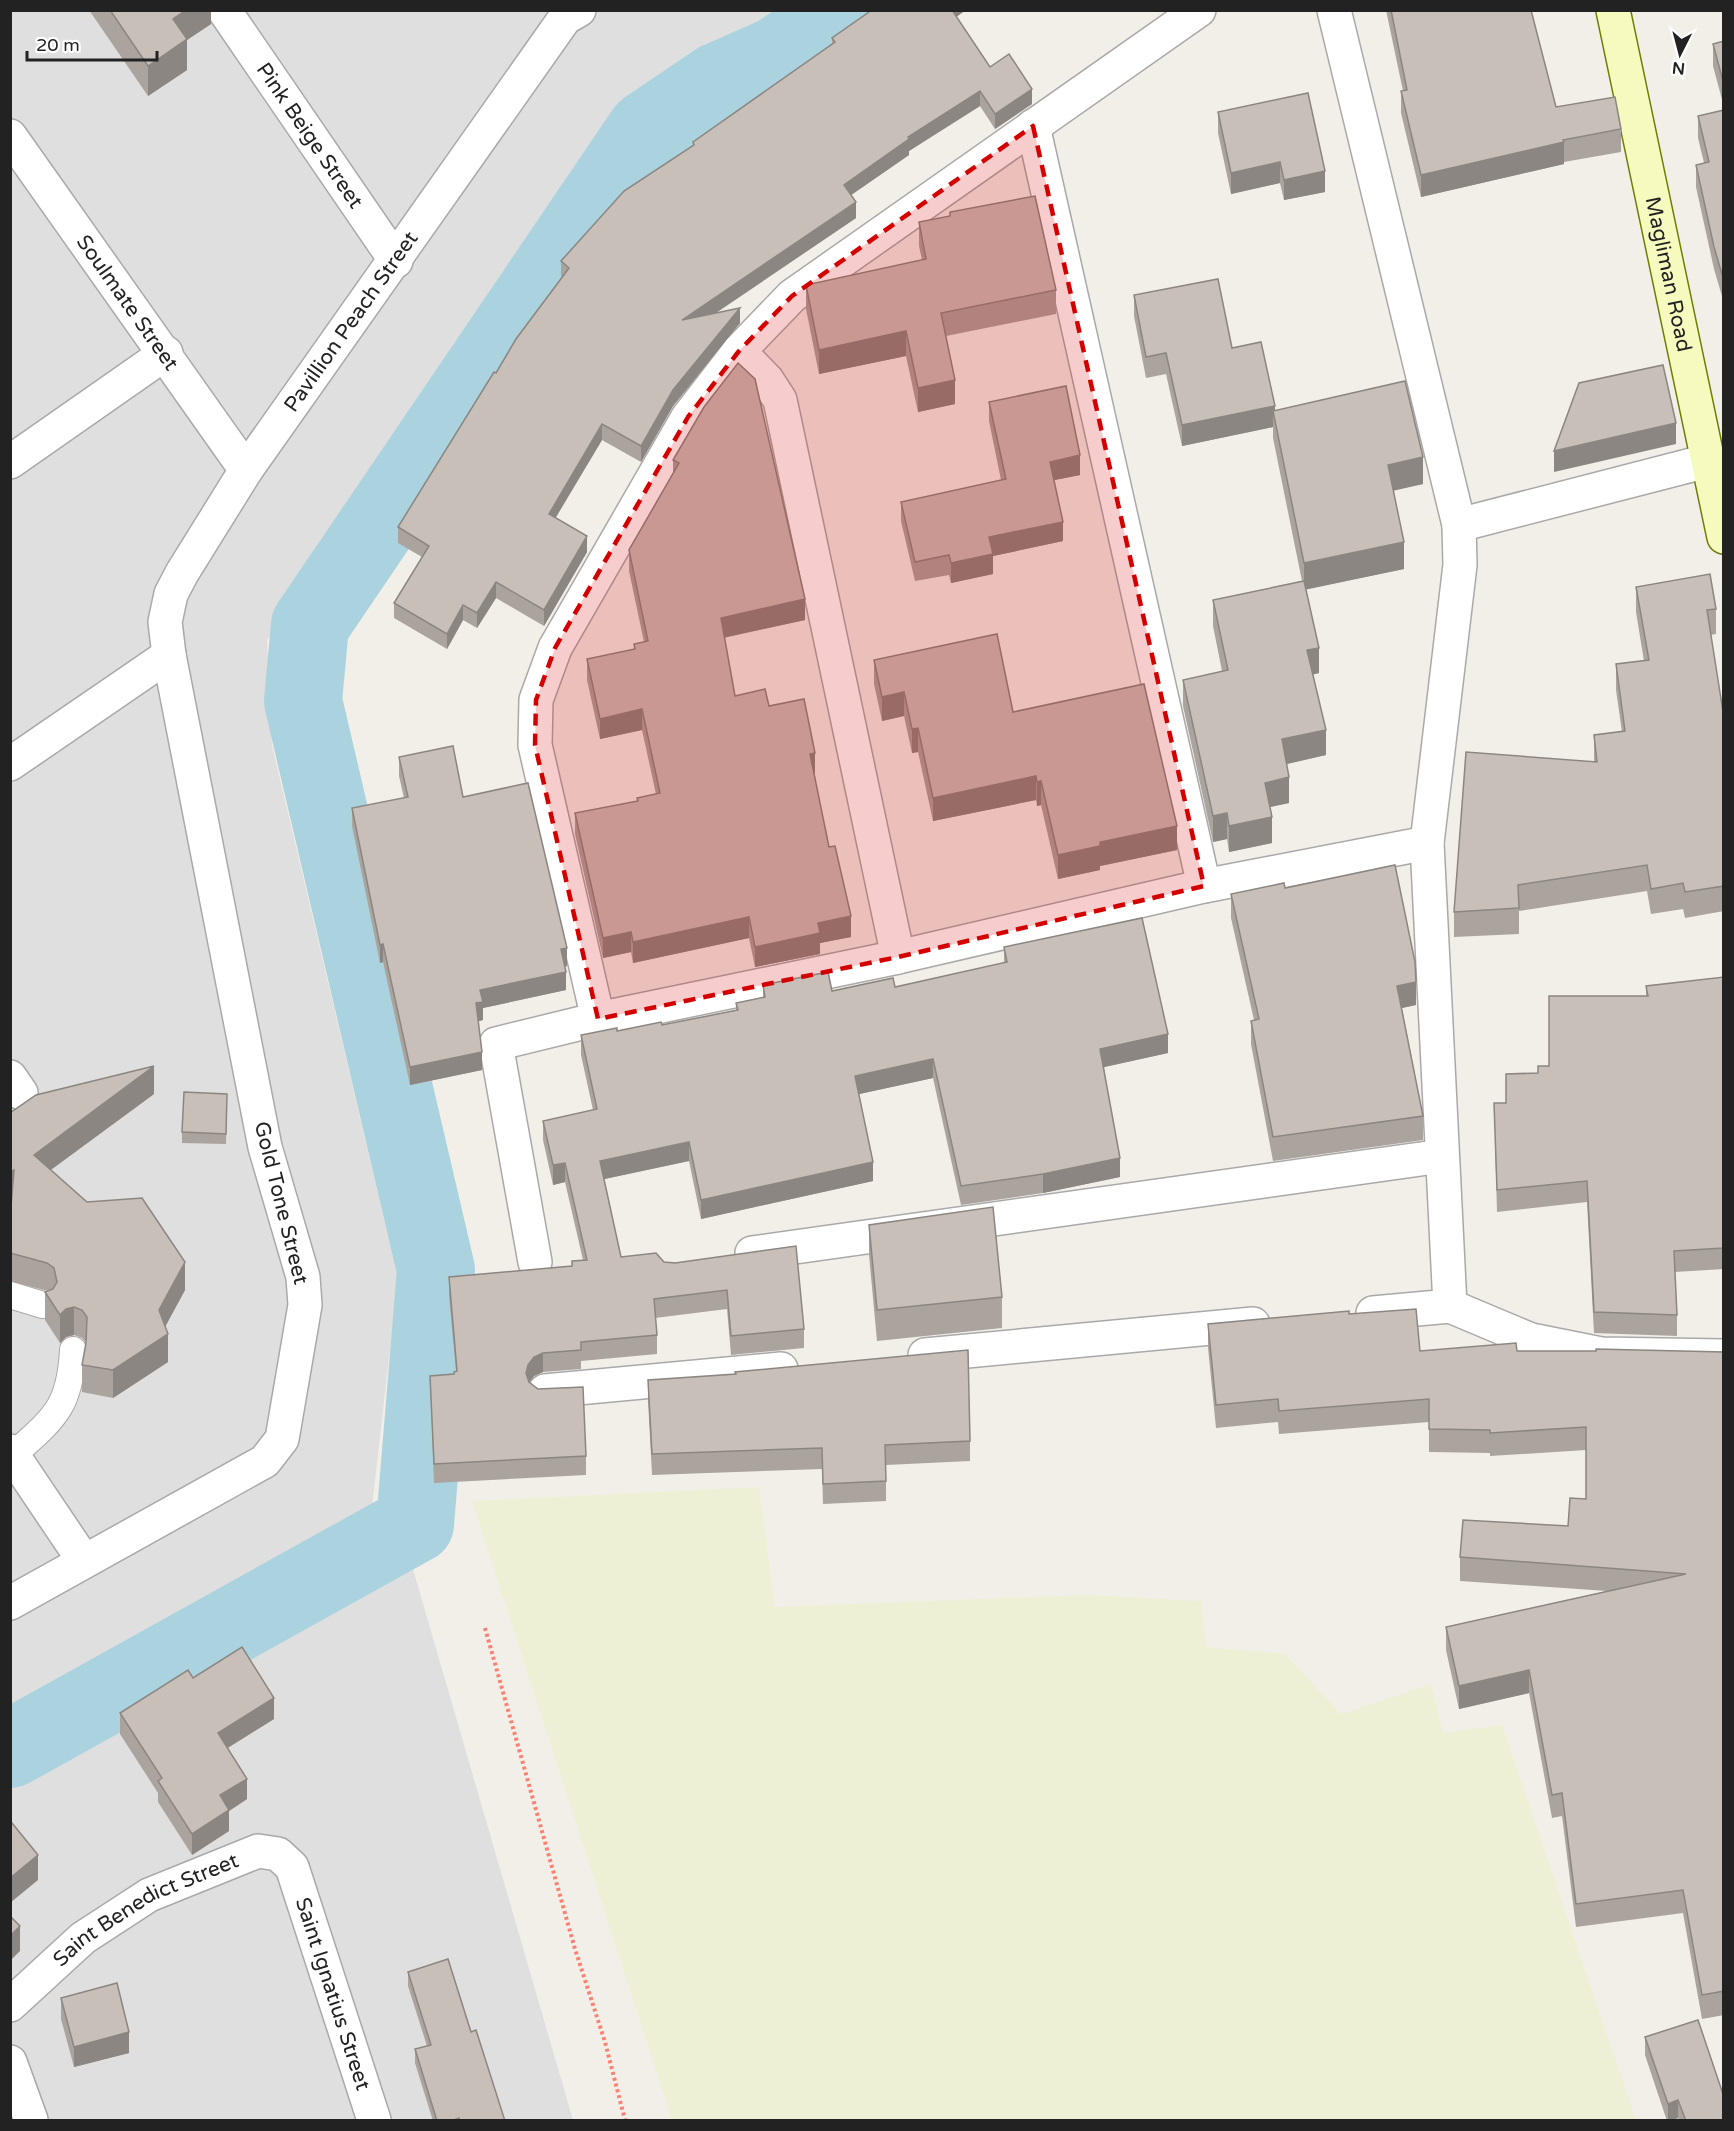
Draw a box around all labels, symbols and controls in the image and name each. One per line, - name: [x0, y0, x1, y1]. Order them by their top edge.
- scale bar: [27, 24, 158, 62]
- north arrow: [1650, 24, 1710, 84]
- text: 20 m: [36, 34, 80, 56]
- text: N: [1671, 57, 1686, 79]
- street label: Pink Beige Street: [251, 58, 369, 213]
- street label: Magliman Road: [1640, 194, 1697, 354]
- street label: Pavillion Peach Street: [278, 226, 423, 417]
- street label: Soulmate Street: [71, 230, 184, 375]
- street label: Gold Tone Street: [249, 1119, 313, 1287]
- street label: Saint Benedict Street: [48, 1848, 242, 1972]
- street label: Saint Ignatius Street: [290, 1894, 376, 2093]

